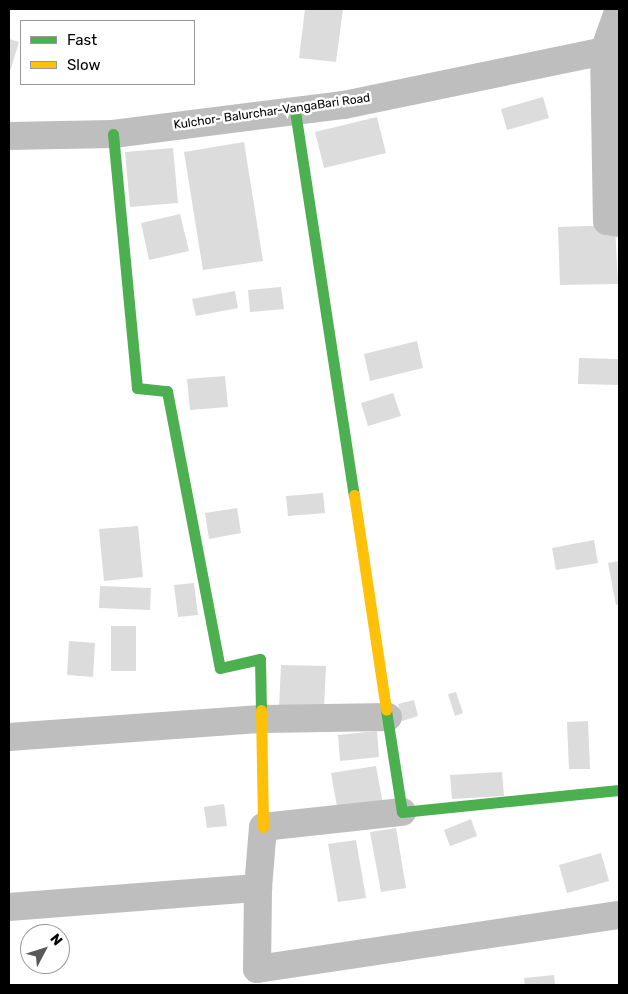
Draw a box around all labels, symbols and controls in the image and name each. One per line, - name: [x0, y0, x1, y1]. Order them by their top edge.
- legend: [20, 20, 195, 85]
- text: Fast: [67, 31, 97, 49]
- text: Slow: [67, 56, 100, 74]
- street label: Kulchor- Balurchar-VangaBari Road: [173, 91, 371, 133]
- north arrow: [20, 924, 70, 974]
- text: N: [46, 930, 66, 949]

